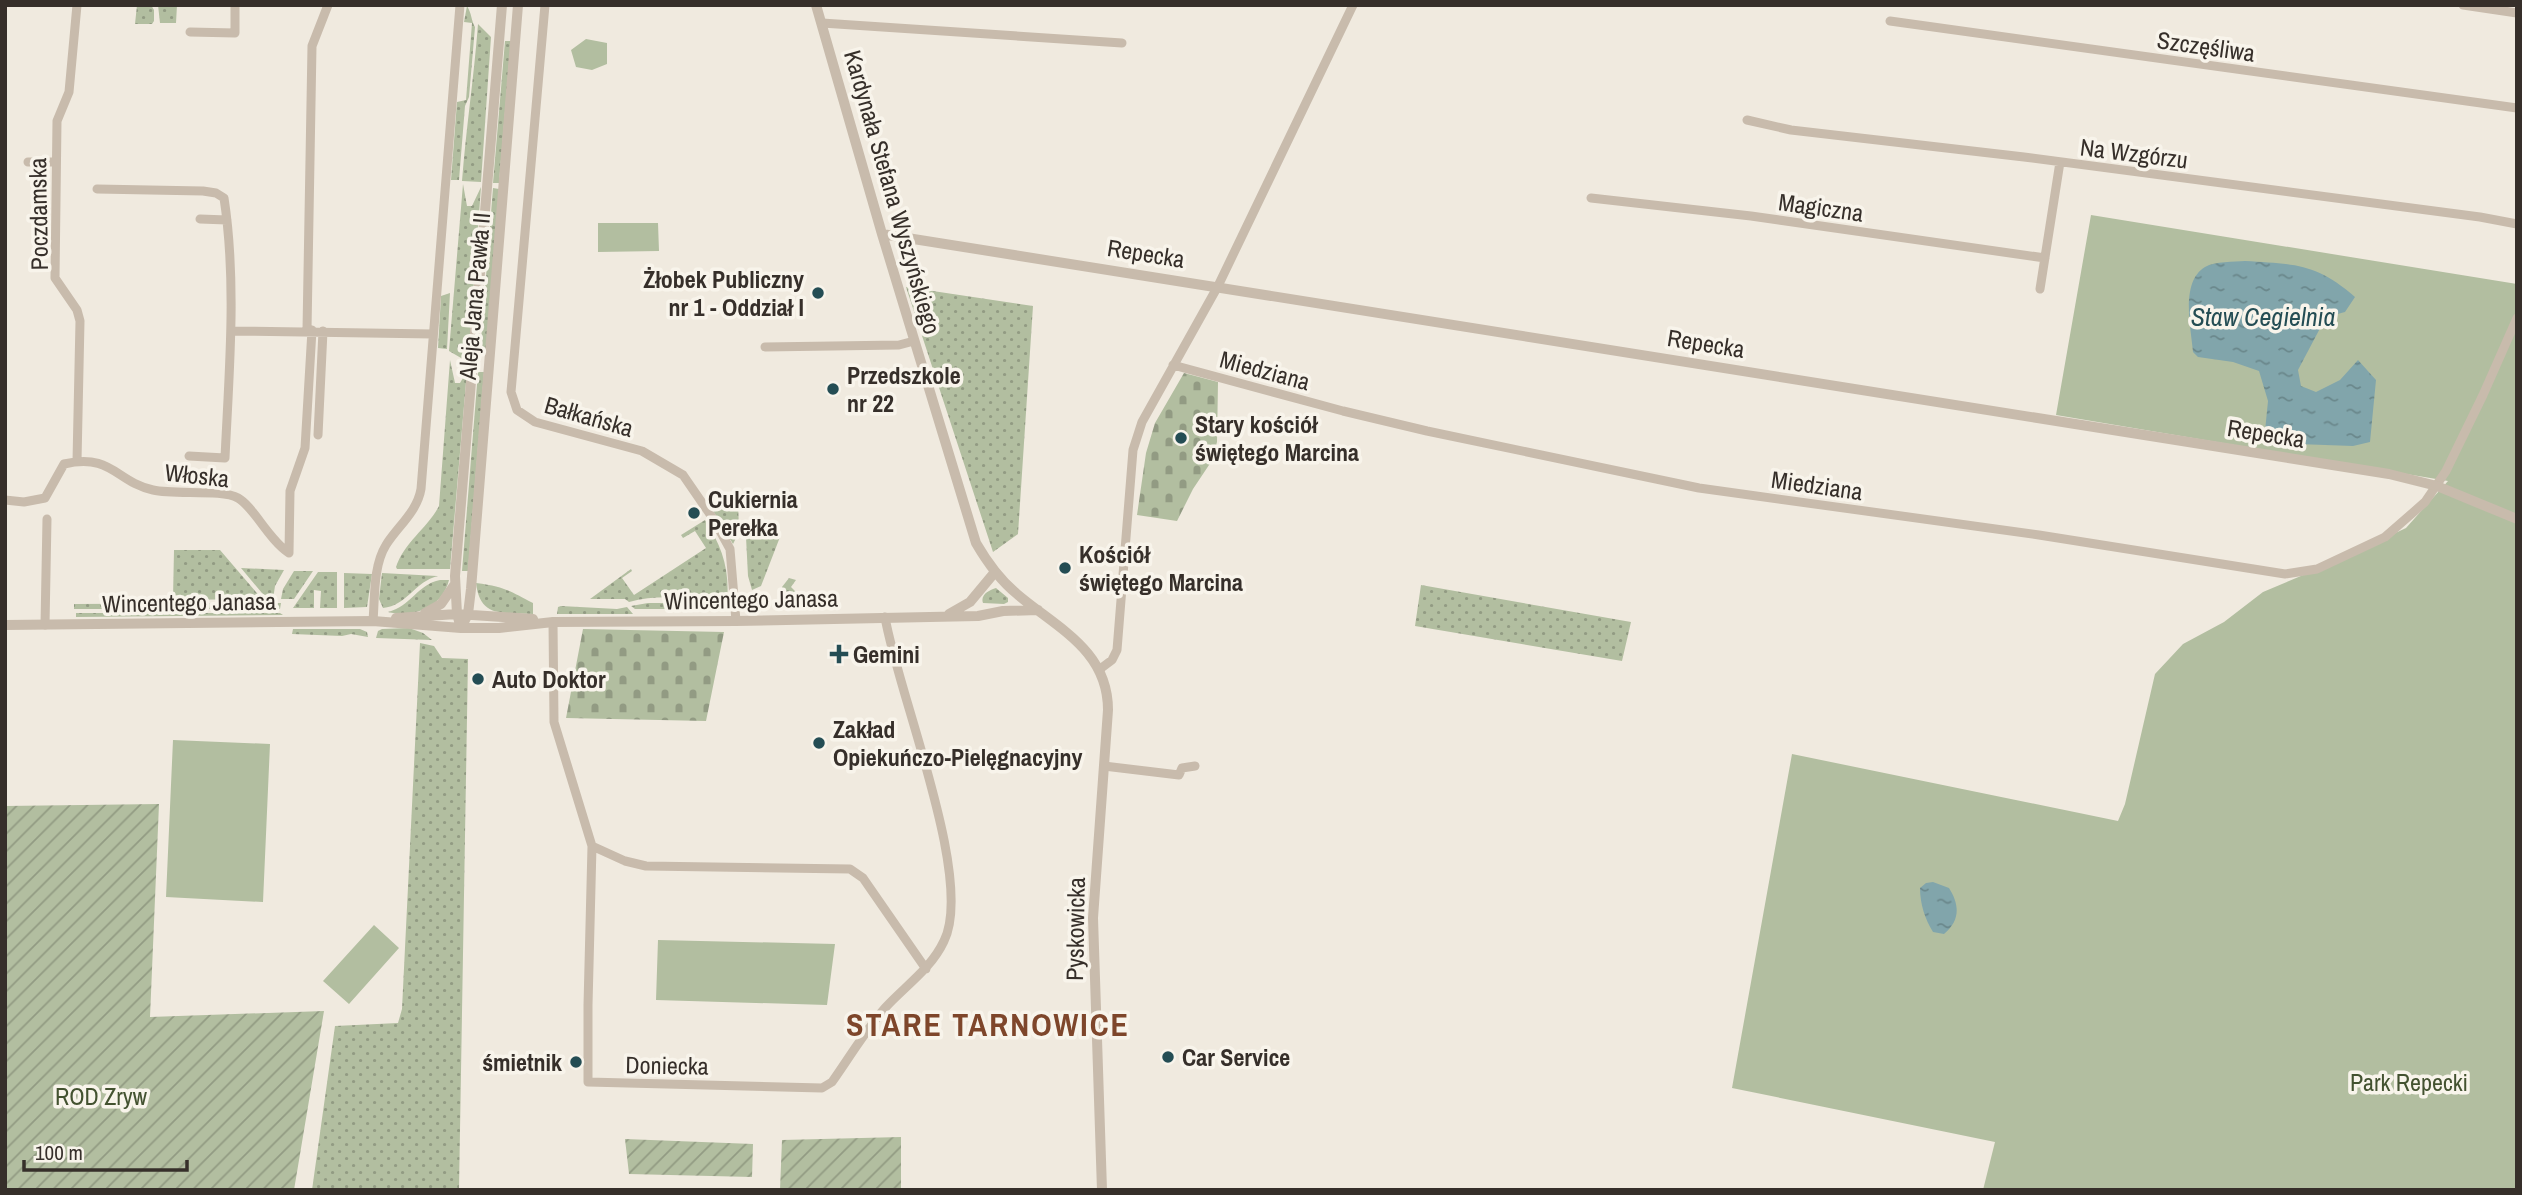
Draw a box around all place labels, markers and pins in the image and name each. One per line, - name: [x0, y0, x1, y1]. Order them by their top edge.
- place label: Żłobek Publiczny nr 1 - Oddział I: [643, 263, 804, 323]
- marker: Żłobek Publiczny nr 1 - Oddział I: [810, 285, 826, 301]
- place label: Przedszkole nr 22: [847, 359, 961, 419]
- marker: Przedszkole nr 22: [825, 381, 841, 397]
- place label: Stary kościół świętego Marcina: [1195, 408, 1359, 468]
- marker: Stary kościół świętego Marcina: [1173, 430, 1189, 446]
- place label: Cukiernia Perełka: [708, 483, 798, 543]
- marker: Cukiernia Perełka: [686, 505, 702, 521]
- place label: Kościół świętego Marcina: [1079, 538, 1243, 598]
- marker: Kościół świętego Marcina: [1057, 560, 1073, 576]
- place label: Gemini: [853, 638, 920, 670]
- marker: Gemini: [831, 646, 847, 662]
- place label: Auto Doktor: [492, 663, 606, 695]
- marker: Auto Doktor: [470, 671, 486, 687]
- place label: Zakład Opiekuńczo-Pielęgnacyjny: [833, 713, 1082, 773]
- marker: Zakład Opiekuńczo-Pielęgnacyjny: [811, 735, 827, 751]
- place label: Car Service: [1182, 1041, 1290, 1073]
- place label: śmietnik: [482, 1046, 562, 1078]
- marker: Car Service: [1160, 1049, 1176, 1065]
- marker: śmietnik: [568, 1054, 584, 1070]

